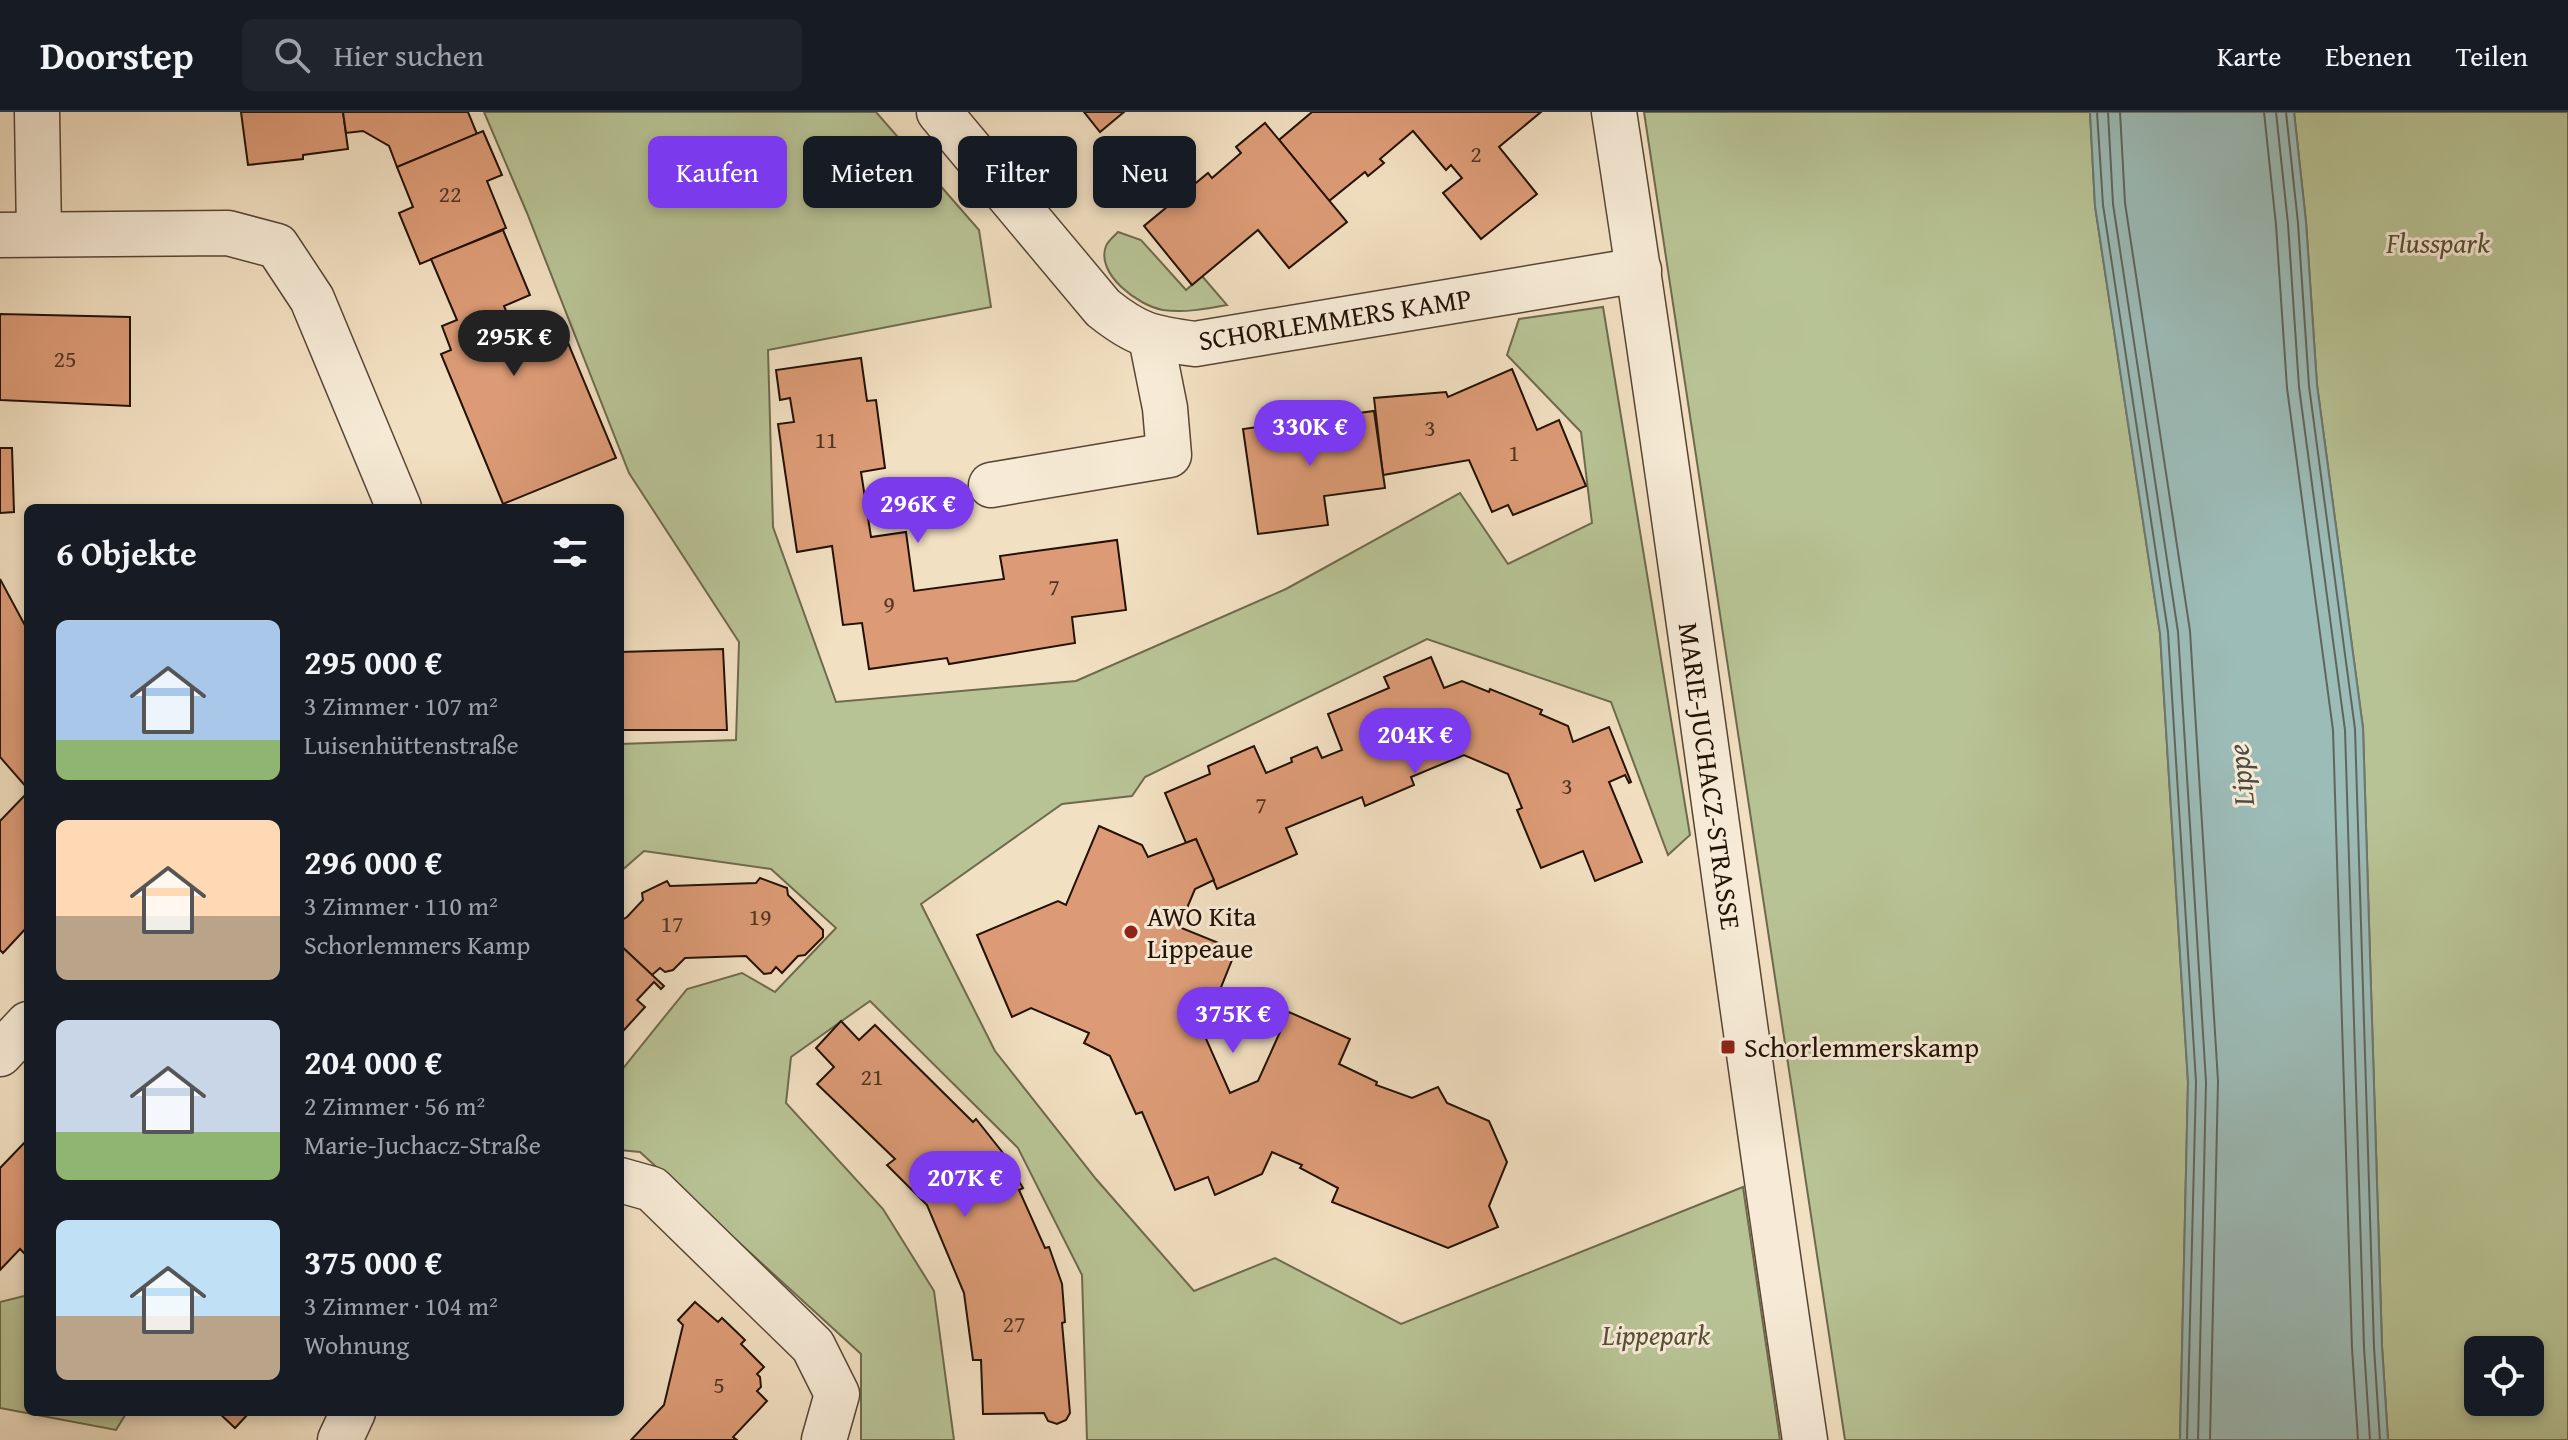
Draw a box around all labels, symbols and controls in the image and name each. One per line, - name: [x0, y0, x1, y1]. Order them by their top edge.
- search box: [242, 19, 802, 91]
- text: Doorstep: [40, 27, 194, 83]
- icon: search: [270, 33, 314, 77]
- text: Hier suchen: [334, 33, 484, 77]
- text: Karte: [2217, 35, 2281, 76]
- text: Ebenen: [2325, 35, 2412, 76]
- text: Teilen: [2456, 35, 2528, 76]
- chip: Kaufen: [648, 136, 787, 208]
- chip: Mieten: [803, 136, 942, 208]
- chip: Filter: [958, 136, 1077, 208]
- chip: Neu: [1093, 136, 1196, 208]
- house number: 2: [1470, 136, 1482, 171]
- house number: 22: [438, 176, 462, 211]
- park label: Flusspark: [2385, 222, 2490, 263]
- street label: SCHORLEMMERS KAMP: [1195, 277, 1474, 360]
- pin: 295K €: [449, 310, 579, 378]
- text: 295K €: [476, 316, 552, 355]
- house number: 25: [53, 341, 77, 376]
- pin: 330K €: [1245, 400, 1375, 468]
- text: 330K €: [1272, 406, 1348, 445]
- house number: 3: [1424, 410, 1436, 445]
- house number: 11: [814, 422, 838, 457]
- house number: 1: [1508, 435, 1520, 470]
- pin: 296K €: [853, 477, 983, 545]
- text: 296K €: [880, 483, 956, 522]
- text: 6 Objekte: [56, 528, 197, 577]
- icon: filters: [548, 530, 592, 574]
- house number: 7: [1048, 569, 1060, 604]
- house number: 9: [883, 586, 895, 621]
- street label: MARIE-JUCHACZ-STRASSE: [1669, 620, 1752, 932]
- text: 295 000 €: [304, 637, 442, 686]
- icon: home: [120, 652, 216, 748]
- text: 3 Zimmer · 107 m²: [304, 686, 498, 725]
- pin: 204K €: [1350, 708, 1480, 776]
- text: 204K €: [1377, 714, 1453, 753]
- text: Luisenhüttenstraße: [304, 725, 519, 764]
- water label: Lippe: [2215, 742, 2265, 809]
- house number: 3: [1561, 768, 1573, 803]
- house number: 7: [1255, 787, 1267, 822]
- text: 296 000 €: [304, 837, 442, 886]
- icon: home: [120, 852, 216, 948]
- text: 3 Zimmer · 110 m²: [304, 886, 498, 925]
- place label: AWO Kita Lippeaue: [1147, 895, 1257, 968]
- house number: 19: [748, 899, 772, 934]
- house number: 17: [660, 906, 684, 941]
- marker: AWO Kita Lippeaue: [1122, 923, 1140, 941]
- text: Schorlemmers Kamp: [304, 925, 530, 964]
- pin: 375K €: [1168, 987, 1298, 1055]
- text: 375K €: [1195, 993, 1271, 1032]
- place label: Schorlemmerskamp: [1744, 1026, 1979, 1067]
- text: 204 000 €: [304, 1037, 442, 1086]
- marker: Schorlemmerskamp: [1719, 1038, 1737, 1056]
- icon: home: [120, 1052, 216, 1148]
- house number: 21: [860, 1059, 884, 1094]
- text: 2 Zimmer · 56 m²: [304, 1086, 485, 1125]
- text: Marie-Juchacz-Straße: [304, 1125, 541, 1164]
- pin: 207K €: [900, 1151, 1030, 1219]
- text: 207K €: [927, 1157, 1003, 1196]
- text: 375 000 €: [304, 1237, 442, 1286]
- icon: home: [120, 1252, 216, 1348]
- text: 3 Zimmer · 104 m²: [304, 1286, 498, 1325]
- house number: 27: [1002, 1306, 1026, 1341]
- park label: Lippepark: [1601, 1314, 1710, 1355]
- text: Wohnung: [304, 1325, 409, 1364]
- map controls: [2464, 1336, 2544, 1416]
- button: locate: [2464, 1336, 2544, 1416]
- house number: 5: [713, 1367, 725, 1402]

